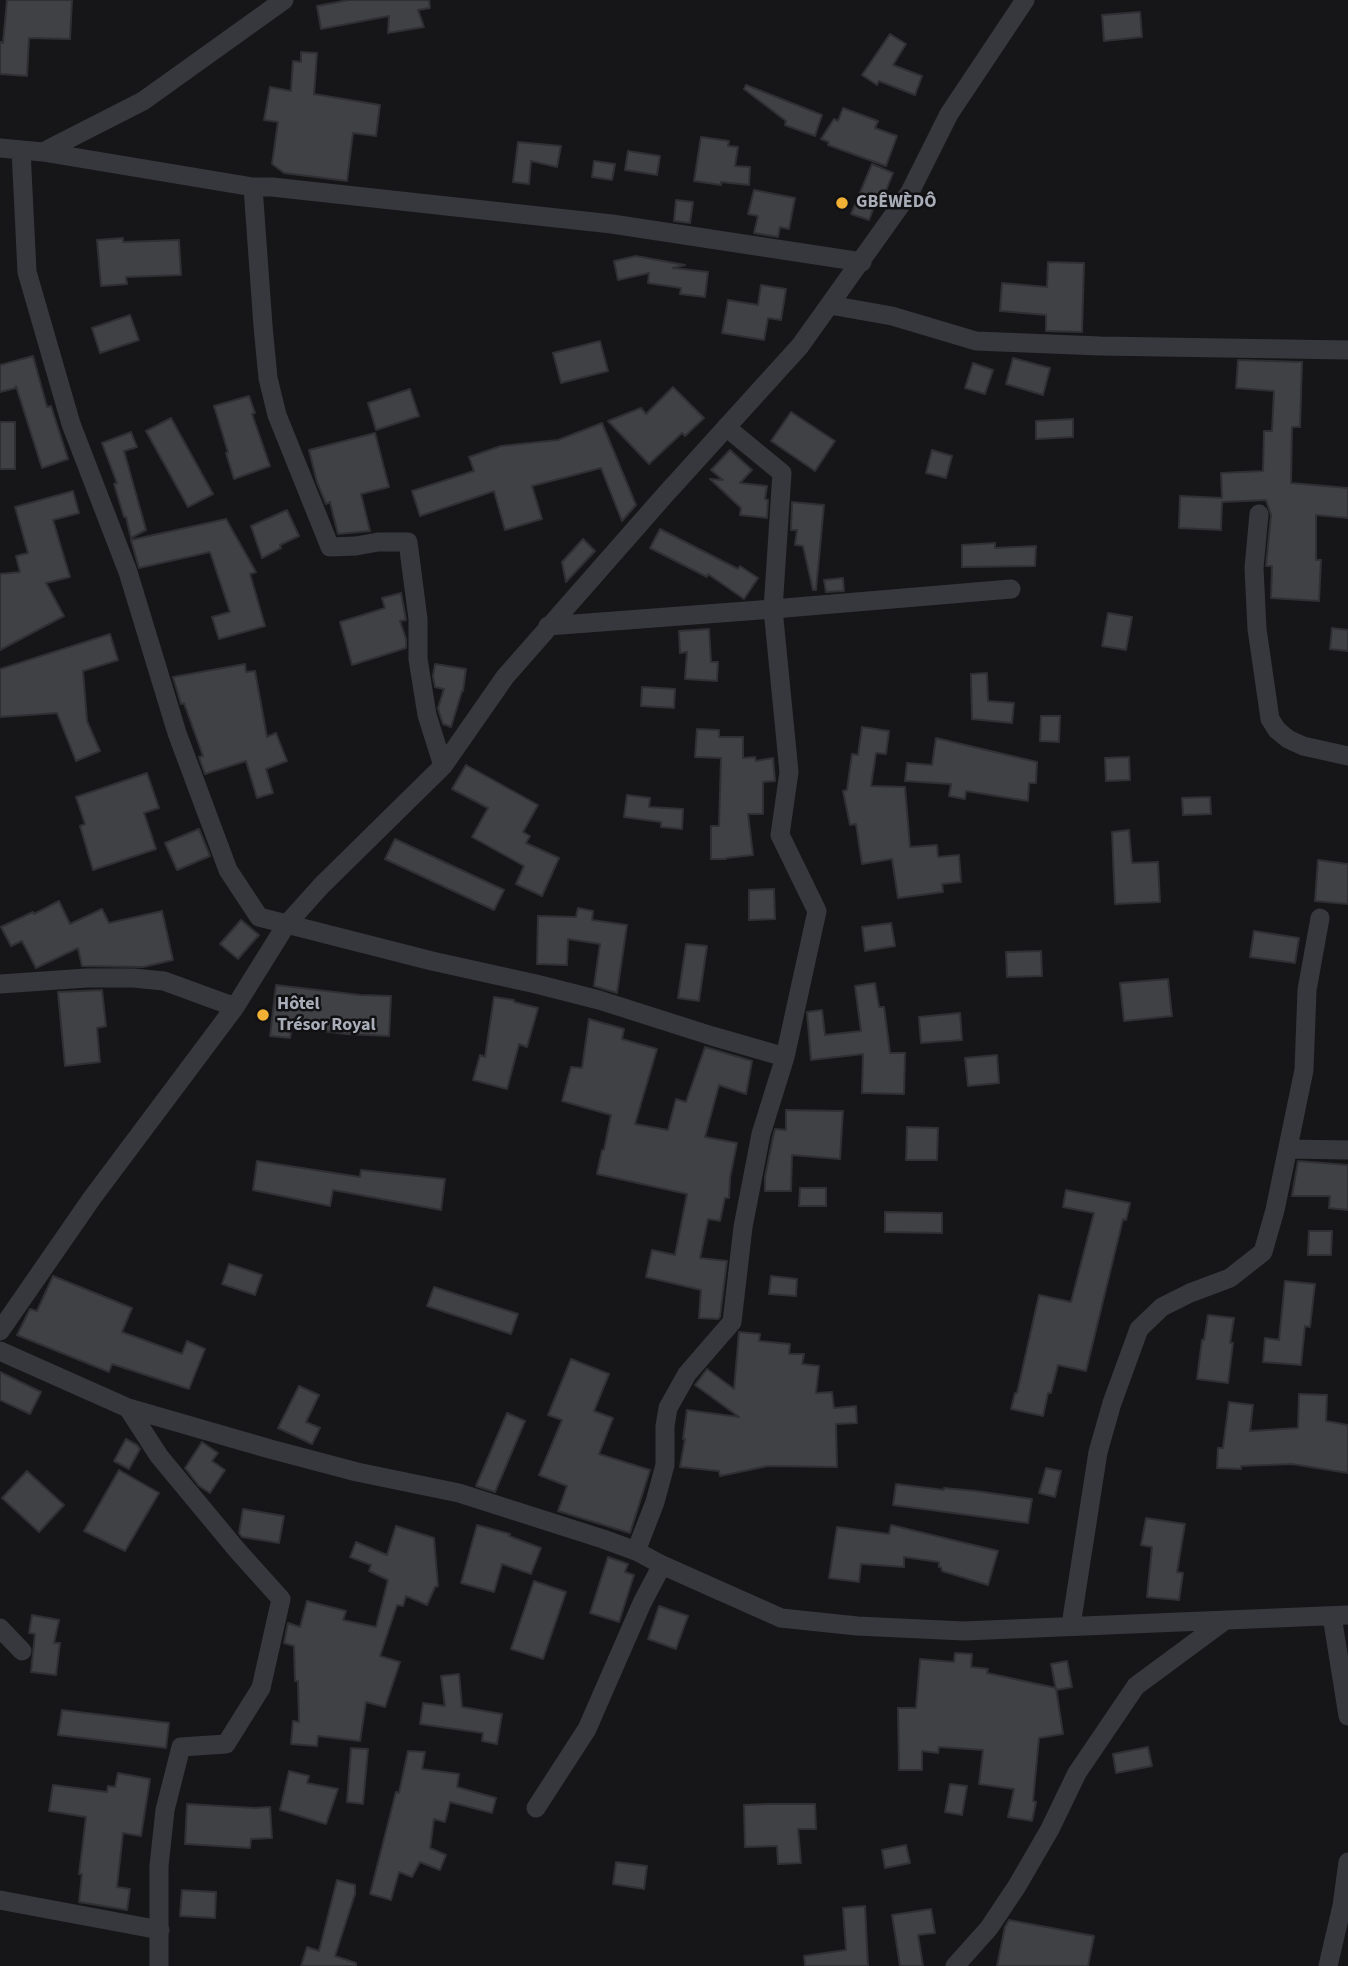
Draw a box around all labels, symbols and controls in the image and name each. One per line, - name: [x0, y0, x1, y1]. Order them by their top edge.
- place label: GBÊWÈDÔ: [856, 192, 936, 214]
- marker: GBÊWÈDÔ: [834, 195, 850, 211]
- place label: Hôtel Trésor Royal: [277, 994, 376, 1036]
- marker: Hôtel Trésor Royal: [255, 1007, 271, 1023]

